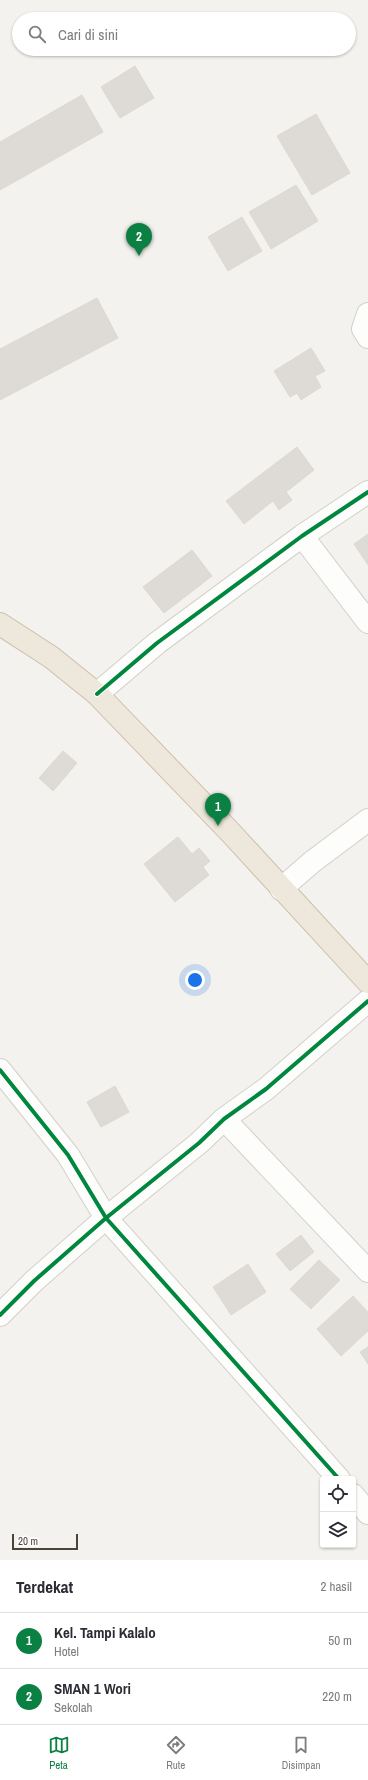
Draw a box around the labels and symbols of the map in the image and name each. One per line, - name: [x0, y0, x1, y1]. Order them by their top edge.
- pin: 2: [126, 223, 152, 256]
- pin: 1: [205, 793, 231, 826]
- your location: [185, 970, 205, 990]
- scale bar: [12, 1532, 78, 1551]

